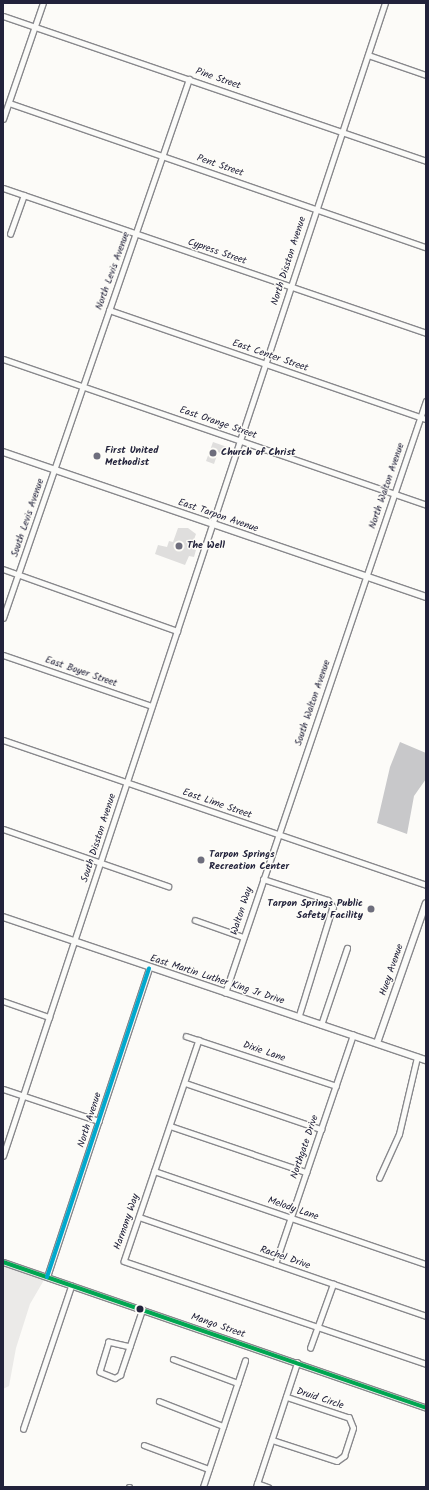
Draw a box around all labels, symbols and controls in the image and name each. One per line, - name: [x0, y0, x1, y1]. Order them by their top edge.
- street label: Pine Street: [194, 66, 242, 92]
- street label: Pent Street: [195, 152, 245, 180]
- street label: North Disston Avenue: [269, 215, 309, 307]
- street label: North Levis Avenue: [93, 230, 133, 312]
- street label: Cypress Street: [186, 236, 248, 268]
- street label: East Center Street: [230, 337, 310, 375]
- street label: East Orange Street: [178, 404, 258, 442]
- street label: North Walton Avenue: [367, 442, 407, 530]
- place label: First United Methodist: [105, 444, 159, 468]
- place label: Church of Christ: [221, 447, 296, 459]
- marker: Church of Christ: [208, 448, 218, 458]
- marker: First United Methodist: [92, 451, 102, 461]
- street label: South Levis Avenue: [9, 477, 47, 559]
- street label: East Tarpon Avenue: [176, 497, 260, 535]
- place label: The Well: [187, 540, 225, 552]
- marker: The Well: [174, 541, 184, 551]
- street label: East Boyer Street: [43, 654, 119, 690]
- street label: South Walton Avenue: [293, 658, 333, 748]
- street label: East Lime Street: [181, 787, 253, 821]
- street label: South Disston Avenue: [79, 792, 119, 884]
- place label: Tarpon Springs Recreation Center: [209, 848, 289, 872]
- marker: Tarpon Springs Recreation Center: [196, 855, 206, 865]
- street label: Walton Way: [229, 885, 255, 937]
- place label: Tarpon Springs Public Safety Facility: [267, 897, 363, 920]
- marker: Tarpon Springs Public Safety Facility: [366, 904, 376, 914]
- street label: Huey Avenue: [378, 942, 406, 998]
- street label: East Martin Luther King Jr Drive: [148, 953, 286, 1007]
- street label: Dixie Lane: [241, 1039, 287, 1065]
- street label: North Avenue: [75, 1091, 105, 1149]
- street label: Northgate Drive: [288, 1114, 322, 1180]
- street label: Harmony Way: [112, 1192, 142, 1252]
- street label: Melody Lane: [266, 1195, 320, 1223]
- street label: Rachel Drive: [258, 1244, 312, 1272]
- unlabelled marker: [135, 1304, 145, 1314]
- street label: Mango Street: [189, 1311, 247, 1341]
- street label: Druid Circle: [295, 1386, 345, 1412]

